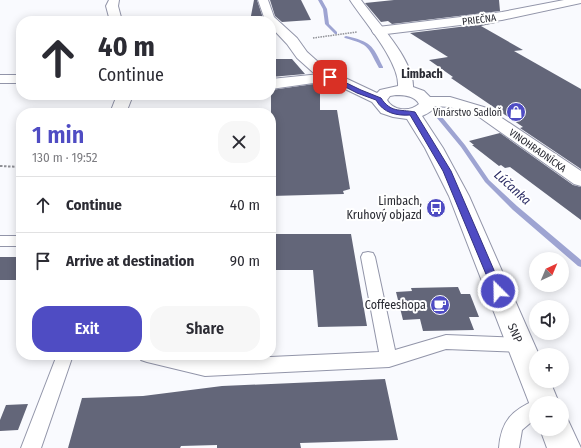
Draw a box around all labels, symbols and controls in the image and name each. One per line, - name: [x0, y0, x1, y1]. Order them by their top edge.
- street label: PRIEČNA: [461, 10, 498, 28]
- text: 40 m: [98, 30, 155, 63]
- icon: ahead: [32, 32, 84, 84]
- pin: [313, 60, 347, 94]
- text: Continue: [98, 64, 164, 86]
- icon: arrive: [319, 66, 341, 88]
- district label: Limbach: [401, 67, 443, 81]
- shop icon: Vinárstvo Sadloň: [505, 101, 527, 123]
- place label: Vinárstvo Sadloň: [433, 107, 502, 119]
- text: 1 min: [32, 121, 84, 149]
- button: close: [218, 121, 260, 163]
- street label: VINOHRADNÍCKA: [507, 125, 570, 175]
- text: 130 m · 19:52: [32, 150, 97, 165]
- water label: Lúčanka: [491, 167, 534, 208]
- icon: ahead: [32, 194, 54, 216]
- place label: Limbach, Kruhový objazd: [346, 194, 422, 222]
- text: Continue: [66, 196, 122, 214]
- text: 40 m: [230, 196, 260, 214]
- bus stop icon: Limbach, Kruhový objazd: [425, 197, 447, 219]
- icon: arrive: [32, 250, 54, 272]
- text: Arrive at destination: [66, 252, 194, 270]
- text: 90 m: [230, 252, 260, 270]
- north arrow: [529, 252, 569, 292]
- map controls: [529, 252, 569, 436]
- position arrow: [477, 270, 519, 312]
- cafe icon: Coffeeshopa: [429, 294, 451, 316]
- place label: Coffeeshopa: [365, 298, 426, 312]
- button: sound: [529, 300, 569, 340]
- button: Exit: [32, 306, 142, 352]
- button: Share: [150, 306, 260, 352]
- street label: SNP: [505, 321, 525, 345]
- button: +: [529, 348, 569, 388]
- button: −: [529, 396, 569, 436]

